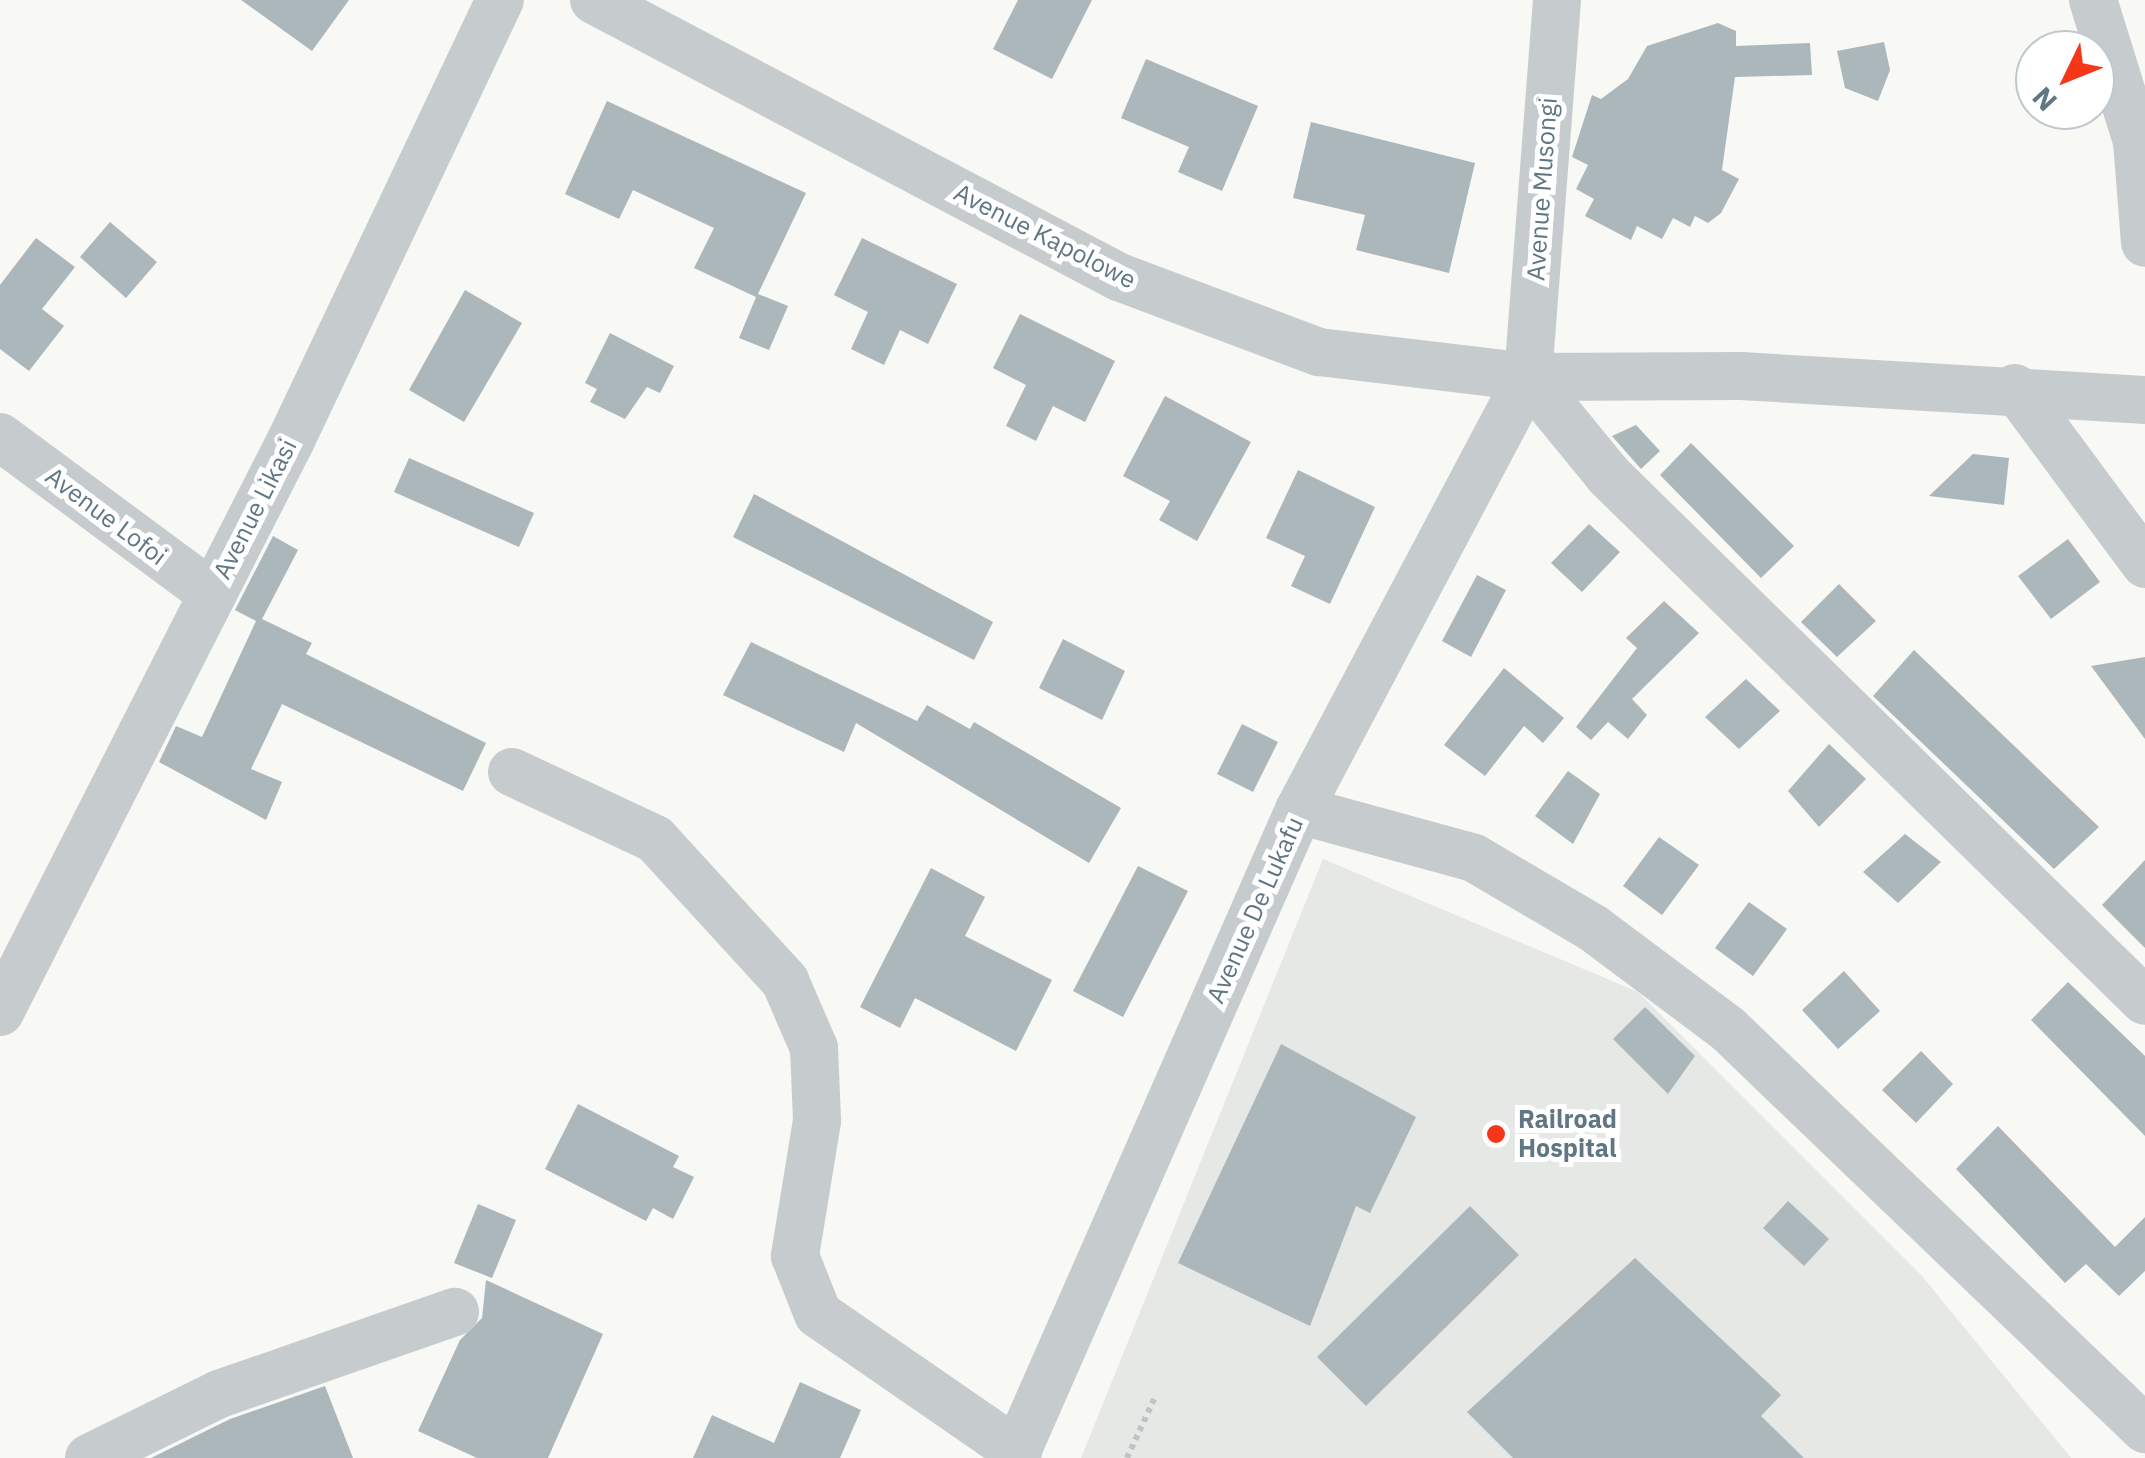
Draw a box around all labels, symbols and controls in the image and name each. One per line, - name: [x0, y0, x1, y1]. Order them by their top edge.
- north arrow: [2015, 30, 2115, 130]
- text: N: [2024, 79, 2065, 119]
- street label: Avenue Musongi: [1521, 96, 1563, 282]
- street label: Avenue Kapolowe: [949, 177, 1141, 295]
- street label: Avenue Likasi: [207, 434, 303, 584]
- street label: Avenue Lofoi: [40, 461, 172, 571]
- street label: Avenue De Lukafu: [1200, 812, 1310, 1008]
- place label: Railroad Hospital: [1518, 1105, 1617, 1164]
- marker: Railroad Hospital: [1483, 1121, 1509, 1147]

